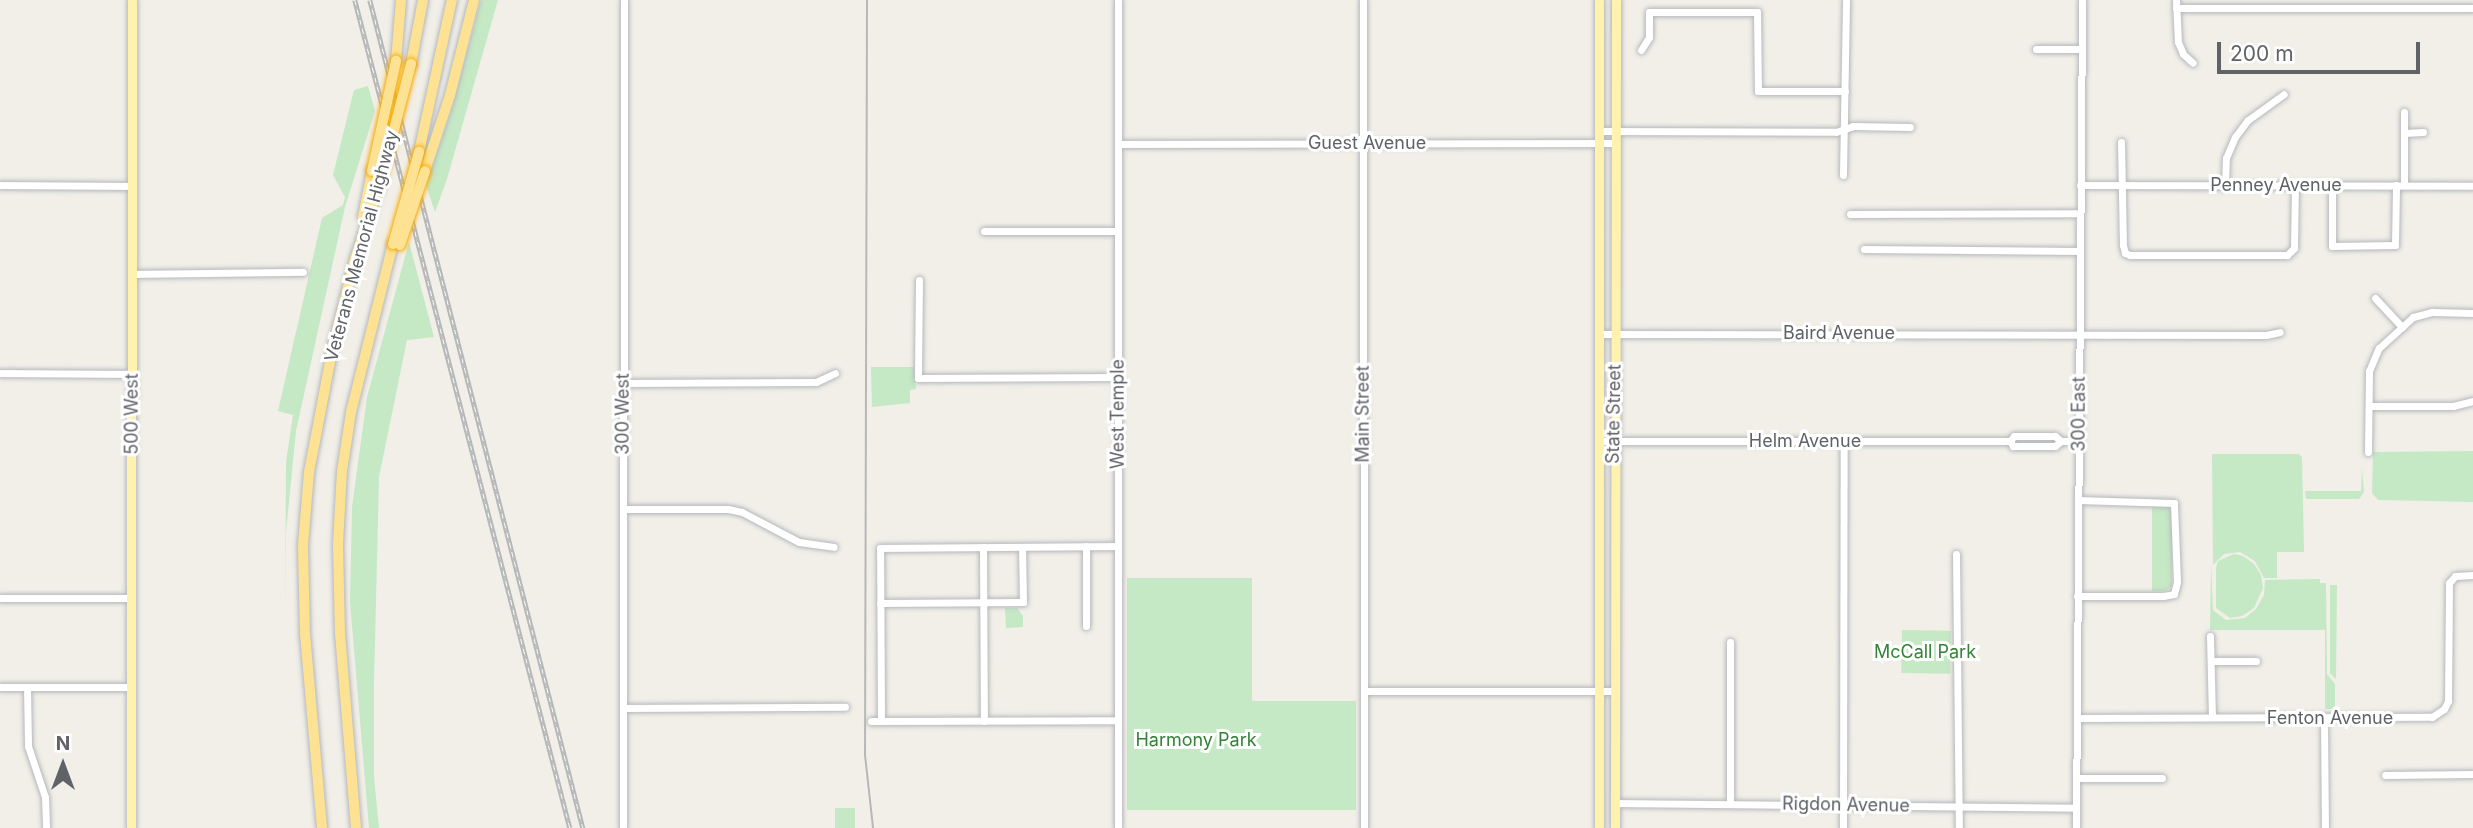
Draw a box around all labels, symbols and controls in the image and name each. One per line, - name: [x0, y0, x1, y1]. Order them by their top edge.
- scale bar: [2221, 28, 2424, 72]
- text: 200 m: [2230, 41, 2294, 66]
- street label: Veterans Memorial Highway: [321, 128, 403, 364]
- street label: Guest Avenue: [1308, 132, 1426, 154]
- street label: Penney Avenue: [2210, 174, 2342, 196]
- street label: Baird Avenue: [1783, 322, 1895, 344]
- street label: West Temple: [1107, 359, 1129, 469]
- street label: State Street: [1602, 364, 1626, 464]
- street label: Main Street: [1352, 365, 1374, 463]
- street label: 500 West: [121, 373, 143, 455]
- street label: 300 West: [612, 373, 634, 455]
- street label: 300 East: [2068, 376, 2090, 452]
- street label: Helm Avenue: [1749, 430, 1861, 452]
- park label: McCall Park: [1874, 641, 1976, 663]
- street label: Fenton Avenue: [2267, 707, 2393, 729]
- park label: Harmony Park: [1135, 729, 1257, 751]
- north arrow: [28, 730, 98, 800]
- text: N: [56, 732, 70, 755]
- street label: Rigdon Avenue: [1782, 793, 1910, 817]

